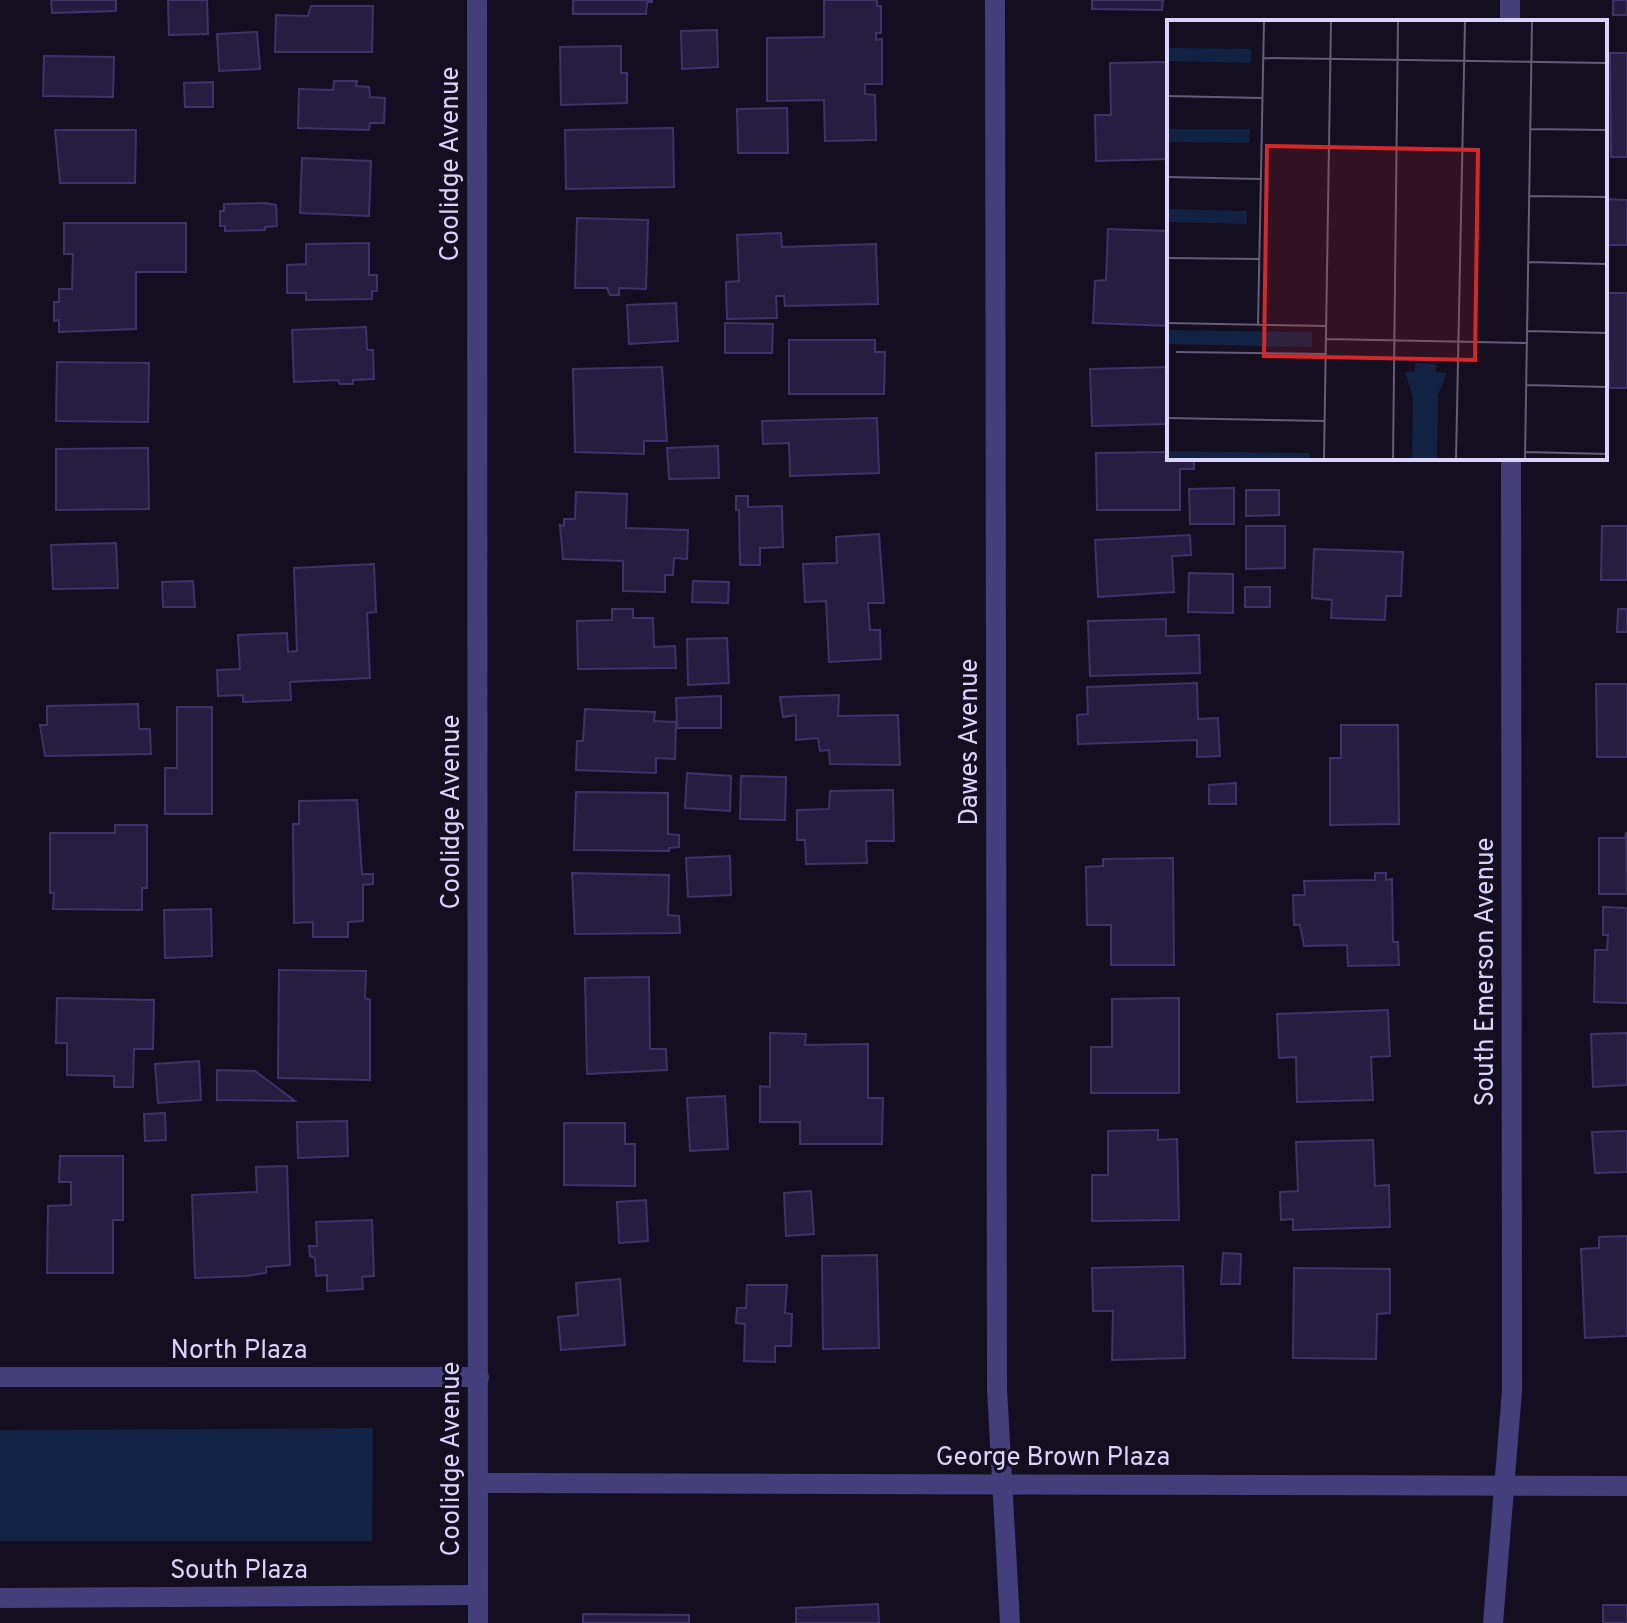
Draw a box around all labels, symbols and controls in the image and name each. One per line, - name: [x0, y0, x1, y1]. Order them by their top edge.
- inset map: [1167, 20, 1607, 460]
- street label: Coolidge Avenue: [435, 67, 468, 261]
- street label: Dawes Avenue: [954, 659, 987, 825]
- street label: Coolidge Avenue: [436, 715, 469, 909]
- street label: South Emerson Avenue: [1470, 837, 1503, 1107]
- street label: North Plaza: [170, 1335, 308, 1368]
- street label: Coolidge Avenue: [436, 1362, 469, 1556]
- street label: George Brown Plaza: [936, 1442, 1170, 1475]
- street label: South Plaza: [170, 1555, 308, 1588]

